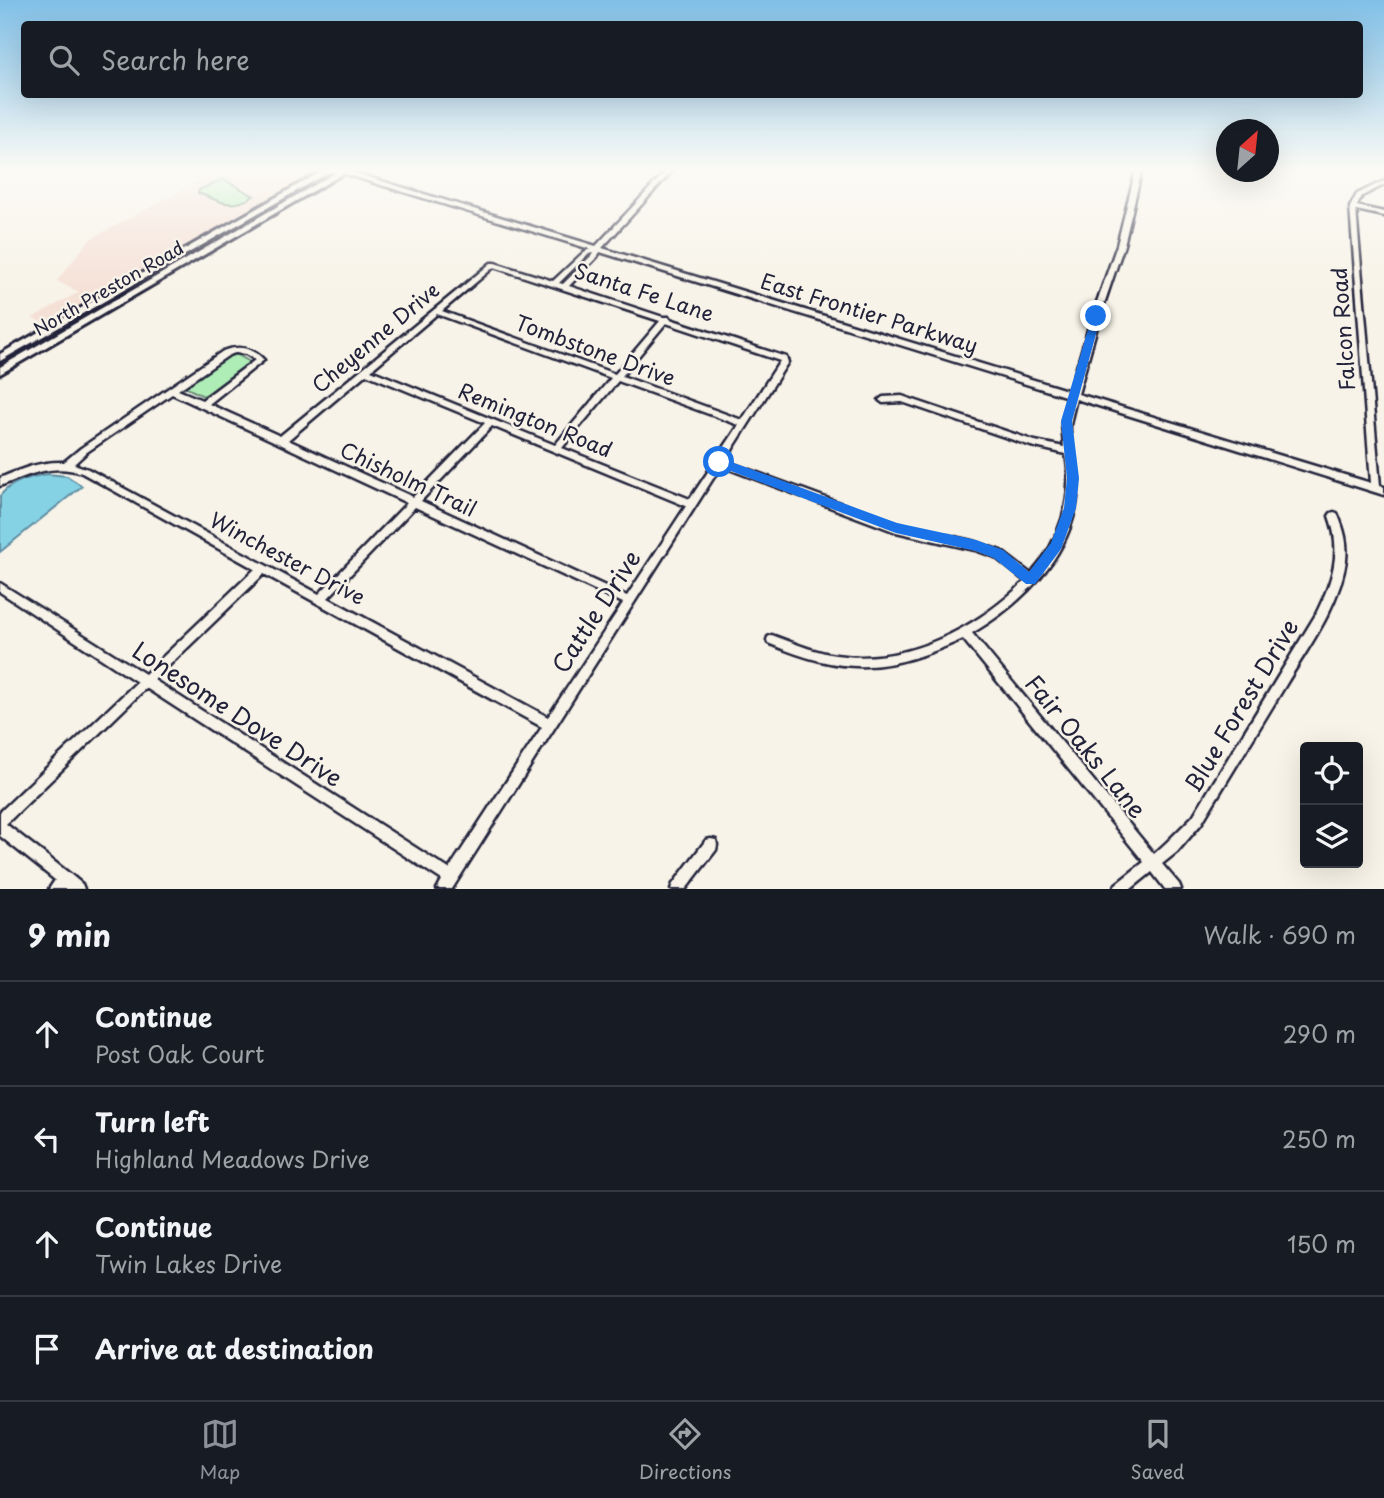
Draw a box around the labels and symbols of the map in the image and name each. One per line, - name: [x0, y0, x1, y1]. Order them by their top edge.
- north arrow: [1216, 119, 1279, 182]
- street label: North Preston Road: [28, 234, 188, 342]
- street label: Santa Fe Lane: [571, 253, 719, 329]
- street label: East Frontier Parkway: [757, 264, 982, 360]
- street label: Falcon Road: [1322, 266, 1362, 392]
- street label: Cheyenne Drive: [304, 273, 446, 400]
- route end: [1080, 300, 1111, 331]
- street label: Tombstone Drive: [511, 305, 680, 393]
- street label: Remington Road: [454, 374, 618, 465]
- street label: Chisholm Trail: [335, 433, 482, 524]
- route start: [703, 446, 734, 477]
- street label: Winchester Drive: [204, 503, 372, 612]
- street label: Cattle Drive: [542, 542, 649, 680]
- street label: Blue Forest Drive: [1174, 611, 1306, 799]
- street label: Lonesome Dove Drive: [126, 632, 350, 795]
- street label: Fair Oaks Lane: [1017, 666, 1156, 825]

